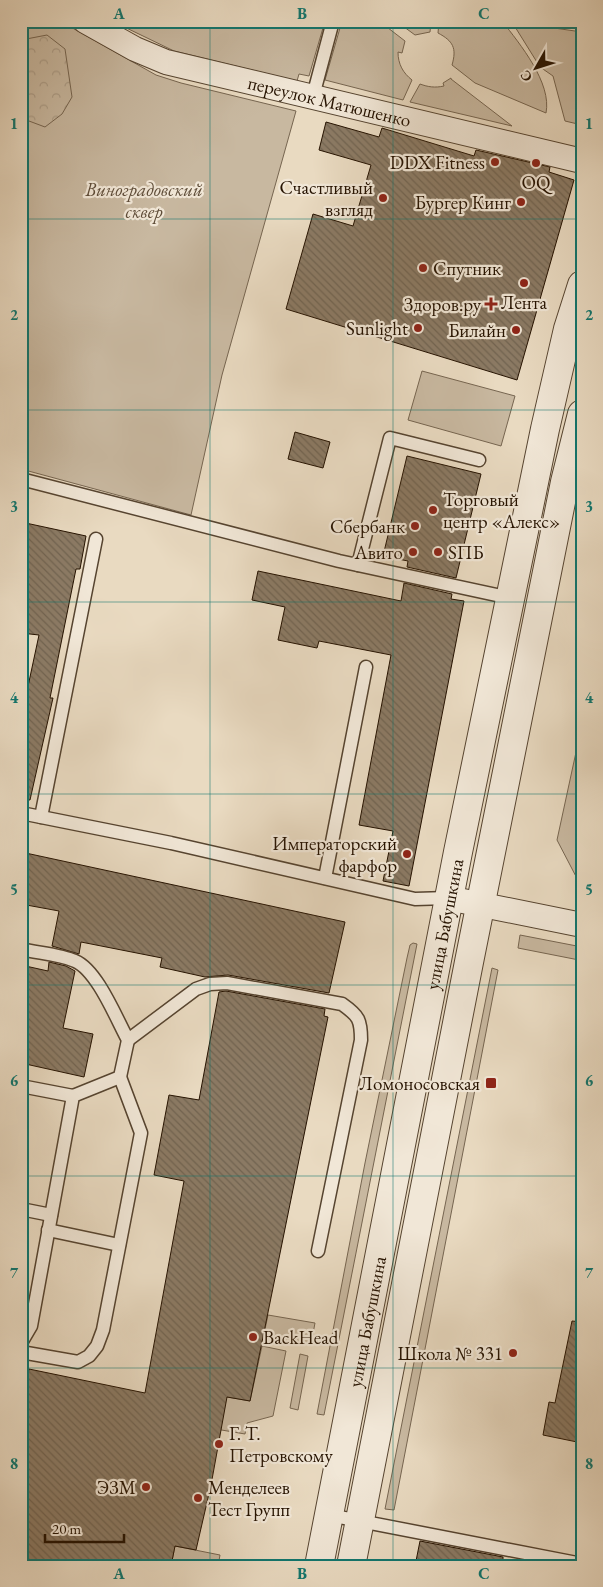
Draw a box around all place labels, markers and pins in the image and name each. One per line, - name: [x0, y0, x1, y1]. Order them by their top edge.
- place label: DDX Fitness: [390, 150, 485, 175]
- marker: DDX Fitness: [489, 156, 501, 168]
- marker: OQ: [530, 157, 542, 169]
- place label: OQ: [522, 170, 553, 195]
- place label: Счастливый взгляд: [280, 175, 373, 222]
- place label: Бургер Кинг: [415, 190, 511, 215]
- marker: Счастливый взгляд: [377, 192, 389, 204]
- marker: Бургер Кинг: [515, 196, 527, 208]
- place label: Спутник: [433, 256, 501, 281]
- marker: Спутник: [417, 262, 429, 274]
- marker: Лента: [518, 277, 530, 289]
- place label: Лента: [501, 290, 548, 315]
- place label: Здоров.ру: [404, 292, 482, 317]
- marker: Здоров.ру: [485, 298, 497, 310]
- place label: Sunlight: [346, 316, 408, 341]
- place label: Билайн: [448, 318, 506, 343]
- marker: Sunlight: [412, 322, 424, 334]
- marker: Билайн: [510, 324, 522, 336]
- place label: Торговый центр «Алекс»: [443, 487, 560, 534]
- marker: Торговый центр «Алекс»: [427, 504, 439, 516]
- place label: Сбербанк: [330, 514, 405, 539]
- marker: Сбербанк: [409, 520, 421, 532]
- place label: Авито: [354, 540, 403, 565]
- place label: SПБ: [448, 540, 484, 565]
- marker: Авито: [407, 546, 419, 558]
- marker: SПБ: [432, 546, 444, 558]
- place label: Императорский фарфор: [272, 831, 397, 878]
- marker: Императорский фарфор: [401, 848, 413, 860]
- place label: Ломоносовская: [360, 1071, 480, 1096]
- marker: Ломоносовская: [484, 1076, 498, 1090]
- place label: BackHead: [263, 1325, 339, 1350]
- marker: BackHead: [247, 1331, 259, 1343]
- place label: Школа № 331: [398, 1341, 503, 1366]
- marker: Школа № 331: [507, 1347, 519, 1359]
- place label: Г. Т. Петровскому: [229, 1421, 333, 1468]
- marker: Г. Т. Петровскому: [213, 1438, 225, 1450]
- place label: ЭЗМ: [97, 1475, 136, 1500]
- place label: Менделеев Тест Групп: [208, 1475, 290, 1522]
- marker: ЭЗМ: [140, 1481, 152, 1493]
- marker: Менделеев Тест Групп: [192, 1492, 204, 1504]

